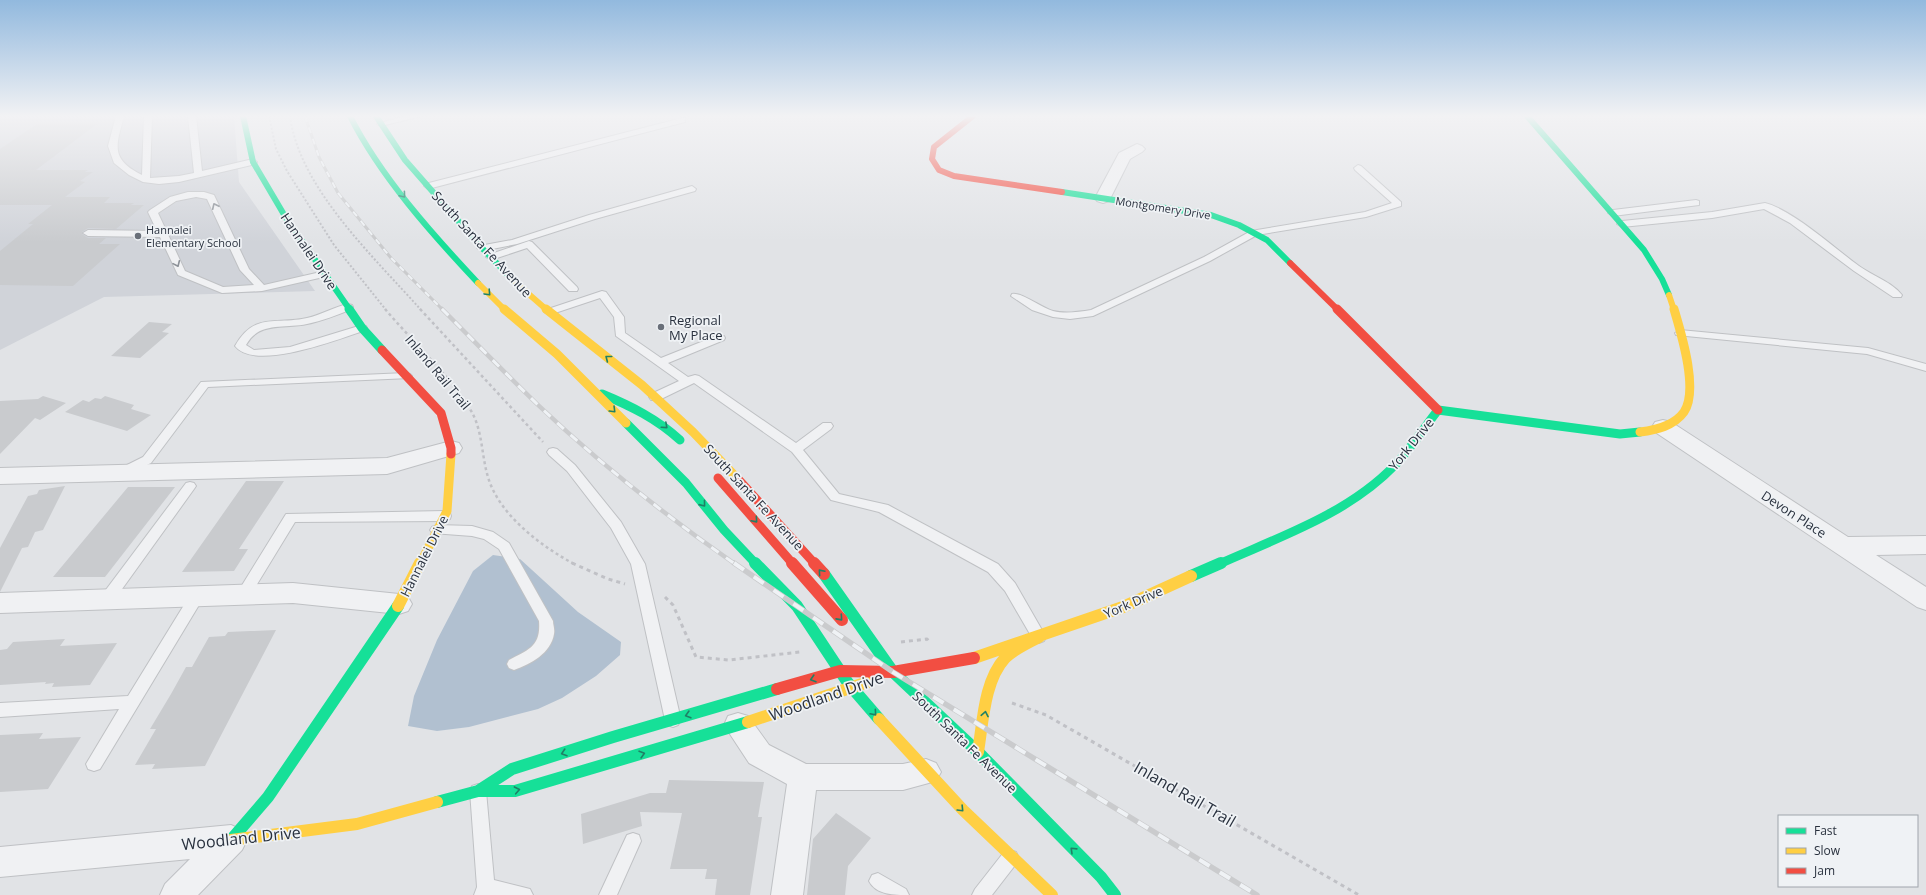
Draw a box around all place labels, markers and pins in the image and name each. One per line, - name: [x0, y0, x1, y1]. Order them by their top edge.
- place label: Hannalei Elementary School: [146, 222, 241, 250]
- marker: Hannalei Elementary School: [133, 231, 143, 241]
- place label: Regional My Place: [669, 311, 722, 344]
- marker: Regional My Place: [656, 322, 666, 332]

